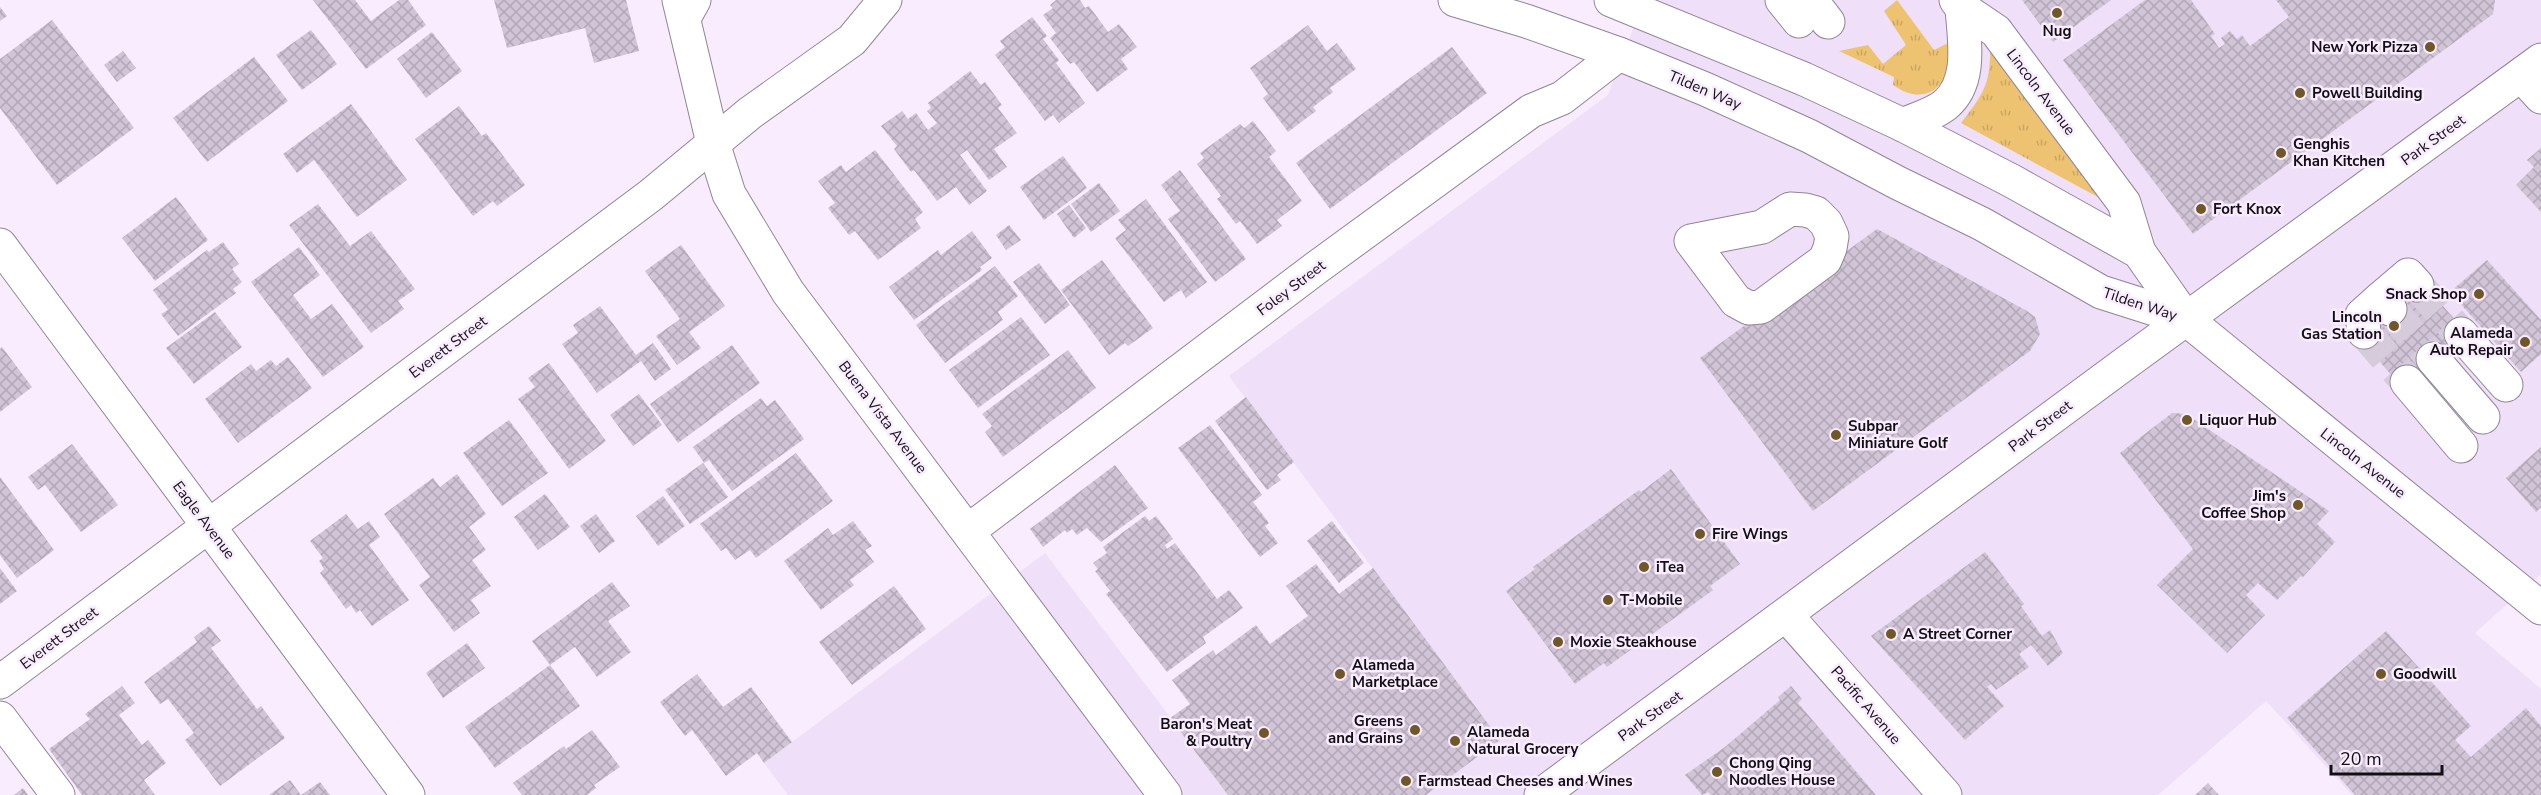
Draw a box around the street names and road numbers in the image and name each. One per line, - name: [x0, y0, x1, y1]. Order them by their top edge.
- street label: Lincoln Avenue: [2002, 45, 2080, 139]
- street label: Tilden Way: [1666, 66, 1745, 114]
- street label: Park Street: [2397, 110, 2470, 170]
- street label: Foley Street: [1253, 255, 1330, 320]
- street label: Tilden Way: [2100, 283, 2180, 326]
- street label: Everett Street: [405, 311, 492, 383]
- street label: Buena Vista Avenue: [834, 357, 932, 477]
- street label: Park Street: [2004, 395, 2076, 456]
- street label: Lincoln Avenue: [2316, 423, 2410, 503]
- street label: Eagle Avenue: [168, 477, 240, 563]
- street label: Everett Street: [16, 602, 103, 674]
- street label: Pacific Avenue: [1826, 662, 1906, 748]
- street label: Park Street: [1614, 686, 1687, 746]

